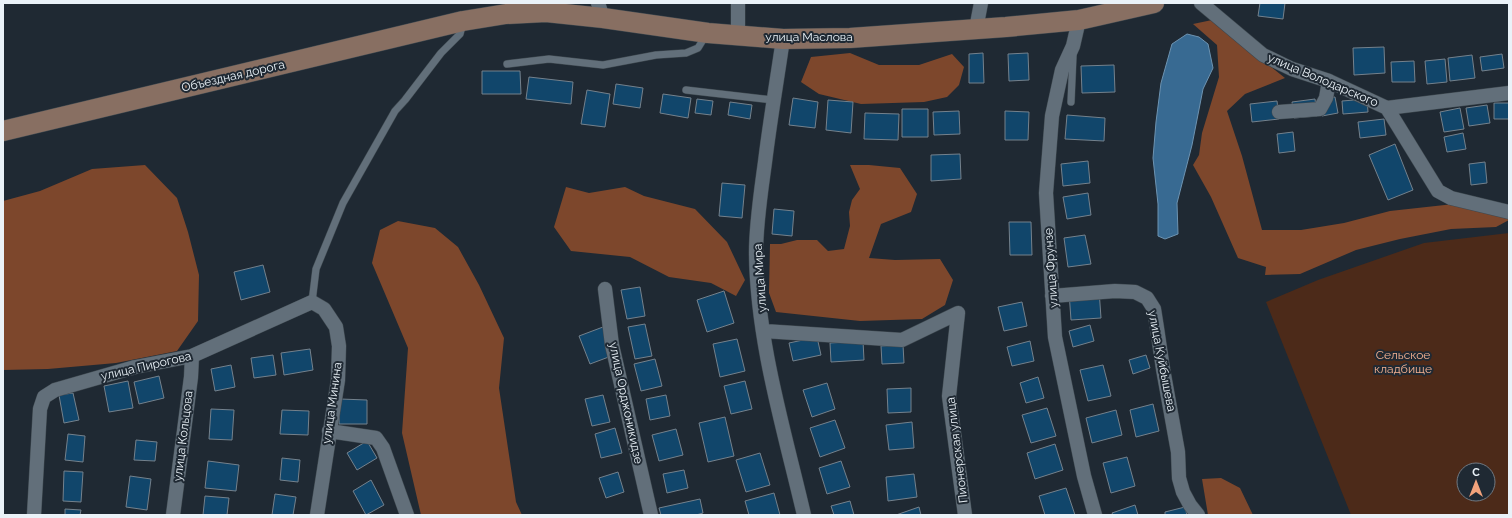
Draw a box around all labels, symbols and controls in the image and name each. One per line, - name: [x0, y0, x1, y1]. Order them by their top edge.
- street label: улица Маслова: [765, 30, 853, 44]
- street label: улица Володарского: [1266, 50, 1380, 110]
- street label: Объездная дорога: [180, 57, 286, 95]
- street label: улица Фрунзе: [1041, 228, 1061, 308]
- street label: улица Мира: [751, 243, 769, 313]
- street label: улица Куйбышева: [1145, 309, 1179, 413]
- street label: улица Орджоникидзе: [606, 341, 646, 465]
- park label: Сельское кладбище: [1374, 348, 1432, 376]
- street label: улица Пирогова: [99, 349, 193, 383]
- street label: улица Минина: [319, 361, 345, 445]
- street label: улица Кольцова: [170, 390, 196, 482]
- street label: Пионерская улица: [944, 396, 970, 504]
- north arrow: [1456, 462, 1496, 502]
- text: С: [1472, 466, 1480, 479]

